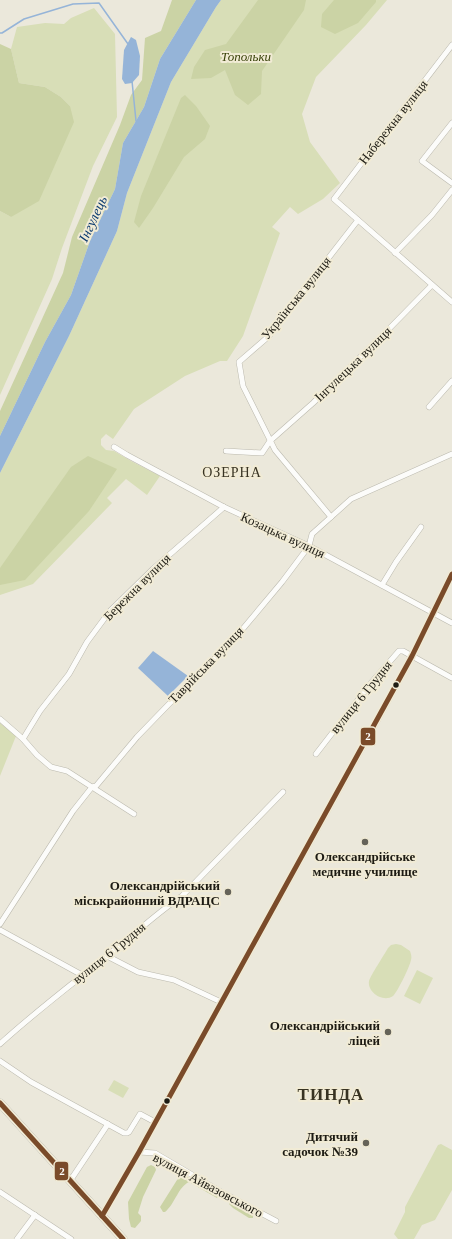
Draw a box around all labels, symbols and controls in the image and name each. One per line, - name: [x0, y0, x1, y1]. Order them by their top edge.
- park label: Топольки: [221, 49, 272, 64]
- street label: Набережна вулиця: [356, 77, 431, 167]
- water label: Інгулець: [75, 194, 110, 245]
- street label: Українська вулиця: [258, 254, 334, 342]
- street label: Інгулецька вулиця: [312, 324, 394, 404]
- district label: ОЗЕРНА: [202, 465, 262, 480]
- street label: Козацька вулиця: [238, 509, 328, 561]
- street label: Бережна вулиця: [100, 550, 174, 624]
- street label: Таврійська вулиця: [165, 623, 247, 707]
- street label: вулиця 6 Грудня: [327, 658, 395, 736]
- unlabelled marker: [391, 680, 401, 690]
- line badge: 2: [360, 727, 376, 746]
- text: 2: [365, 730, 371, 742]
- marker: Олександрійське медичне училище: [360, 837, 370, 847]
- place label: Олександрійське медичне училище: [312, 849, 418, 879]
- place label: Олександрійський міськрайонний ВДРАЦС: [74, 878, 220, 908]
- marker: Олександрійський міськрайонний ВДРАЦС: [223, 887, 233, 897]
- street label: вулиця 6 Грудня: [70, 919, 148, 987]
- place label: Олександрійський ліцей: [270, 1018, 381, 1048]
- marker: Олександрійський ліцей: [383, 1027, 393, 1037]
- district label: ТИНДА: [298, 1085, 364, 1104]
- unlabelled marker: [162, 1096, 172, 1106]
- place label: Дитячий садочок №39: [282, 1129, 359, 1159]
- marker: Дитячий садочок №39: [361, 1138, 371, 1148]
- street label: вулиця Айвазовського: [150, 1150, 266, 1220]
- line badge: 2: [54, 1161, 69, 1181]
- text: 2: [59, 1165, 65, 1177]

